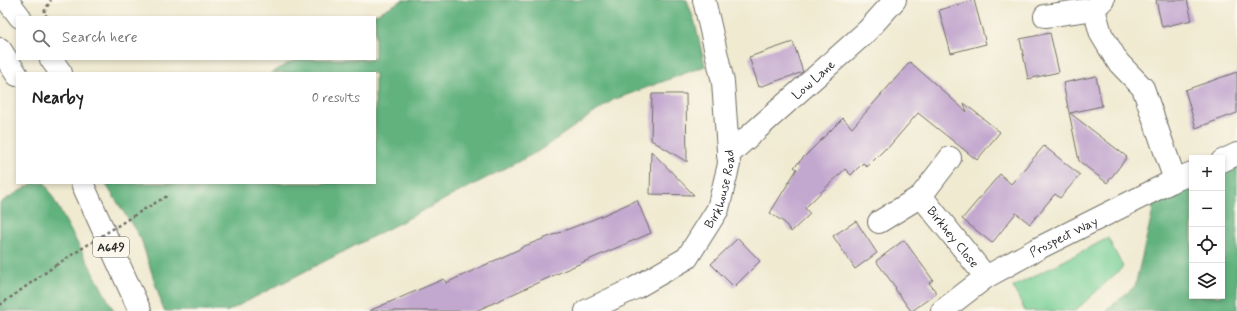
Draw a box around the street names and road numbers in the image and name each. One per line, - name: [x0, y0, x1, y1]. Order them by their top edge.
- street label: Low Lane: [789, 56, 839, 104]
- street label: Birkhouse Road: [701, 149, 739, 232]
- street label: Birkhey Close: [922, 203, 982, 272]
- street label: Prospect Way: [1027, 213, 1101, 262]
- road number: A649: [93, 237, 129, 257]

